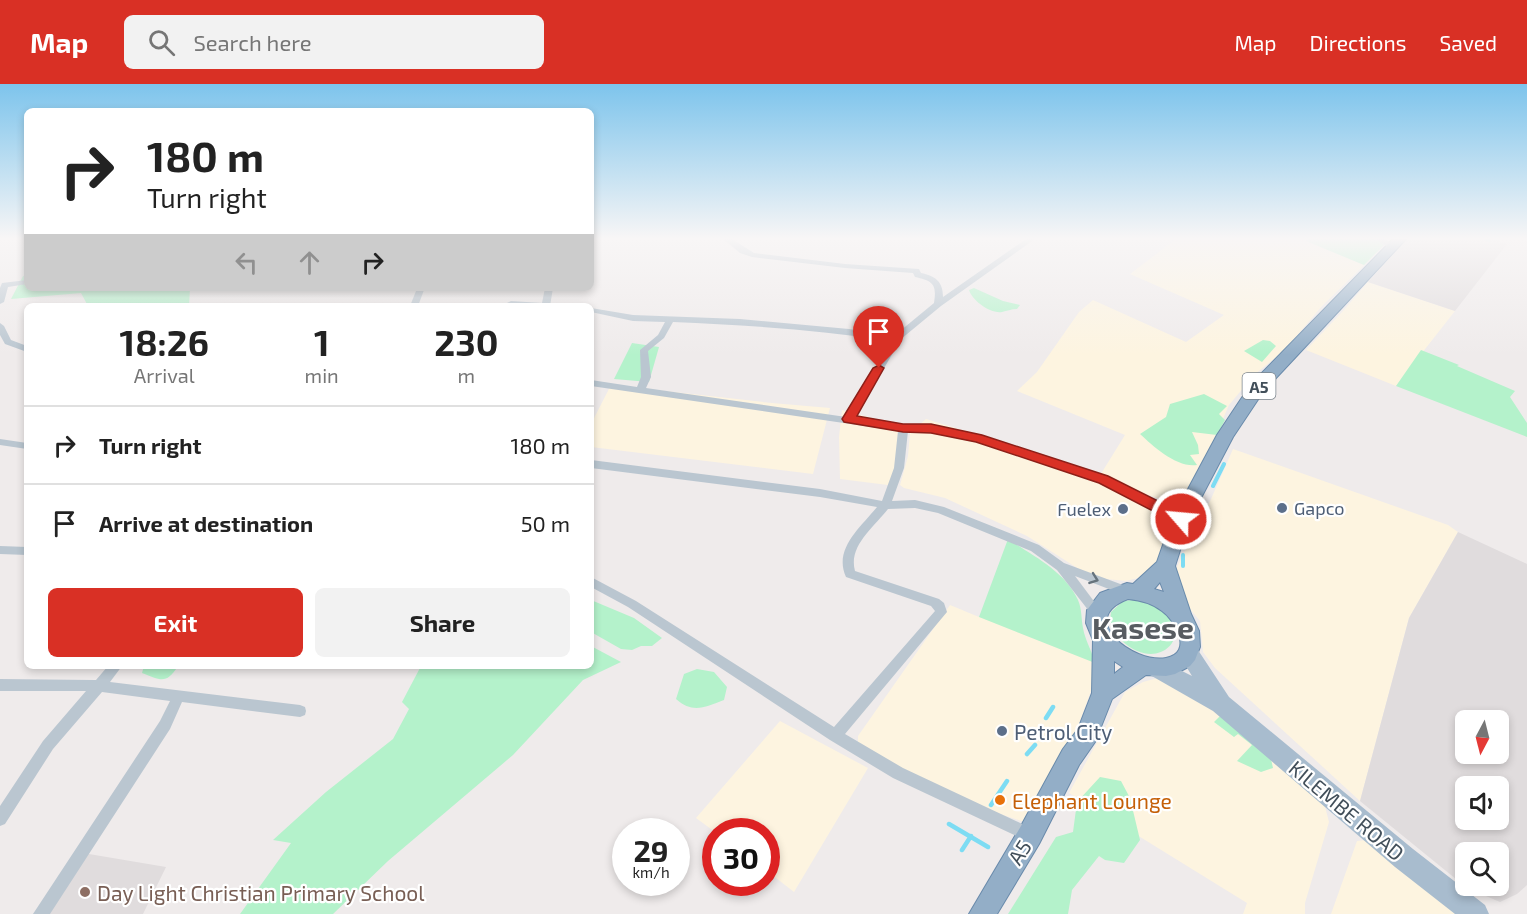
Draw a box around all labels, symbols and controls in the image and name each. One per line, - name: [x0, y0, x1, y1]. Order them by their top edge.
- search box: [124, 15, 544, 69]
- text: Map: [30, 25, 88, 59]
- icon: search: [145, 26, 178, 59]
- text: Search here: [193, 29, 312, 55]
- text: Map: [1234, 30, 1277, 55]
- text: Directions: [1310, 30, 1406, 55]
- text: Saved: [1439, 30, 1497, 55]
- text: 180 m: [147, 130, 264, 180]
- icon: right: [48, 132, 126, 210]
- text: Turn right: [147, 181, 267, 213]
- icon: left: [230, 246, 263, 279]
- icon: ahead: [293, 246, 326, 279]
- icon: right: [356, 246, 389, 279]
- pin: [853, 306, 904, 368]
- icon: arrive: [862, 315, 895, 348]
- text: 18:26: [120, 320, 209, 363]
- text: 1: [314, 320, 329, 363]
- text: 230: [434, 320, 498, 363]
- text: Arrival: [134, 363, 195, 387]
- text: min: [305, 363, 339, 387]
- text: m: [458, 363, 475, 387]
- road number: A5: [1242, 373, 1276, 399]
- icon: right: [48, 429, 81, 462]
- text: Turn right: [99, 432, 201, 458]
- text: 180 m: [510, 432, 570, 458]
- position arrow: [1149, 487, 1213, 551]
- place label: Gapco: [1294, 497, 1345, 519]
- place label: Fuelex: [1057, 498, 1111, 520]
- marker: Gapco: [1275, 501, 1289, 515]
- marker: Fuelex: [1116, 502, 1130, 516]
- icon: arrive: [48, 507, 81, 540]
- text: Arrive at destination: [99, 510, 313, 536]
- text: 50 m: [521, 510, 570, 536]
- one-way arrow: [1088, 572, 1099, 585]
- button: Exit: [48, 588, 303, 657]
- button: Share: [315, 588, 570, 657]
- district label: Kasese: [1092, 609, 1194, 645]
- north arrow: [1455, 710, 1509, 764]
- map controls: [1455, 710, 1509, 896]
- place label: Petrol City: [1014, 719, 1112, 744]
- marker: Petrol City: [995, 724, 1009, 738]
- street label: KILEMBE ROAD: [1284, 755, 1410, 865]
- button: sound: [1455, 776, 1509, 830]
- place label: Elephant Lounge: [1012, 788, 1172, 813]
- marker: Elephant Lounge: [993, 793, 1007, 807]
- speed limit sign: 30: [702, 818, 780, 896]
- text: 29: [633, 832, 669, 868]
- street label: A5: [1002, 835, 1036, 869]
- button: search: [1455, 842, 1509, 896]
- text: km/h: [632, 863, 670, 881]
- place label: Day Light Christian Primary School: [97, 880, 425, 905]
- marker: Day Light Christian Primary School: [78, 885, 92, 899]

